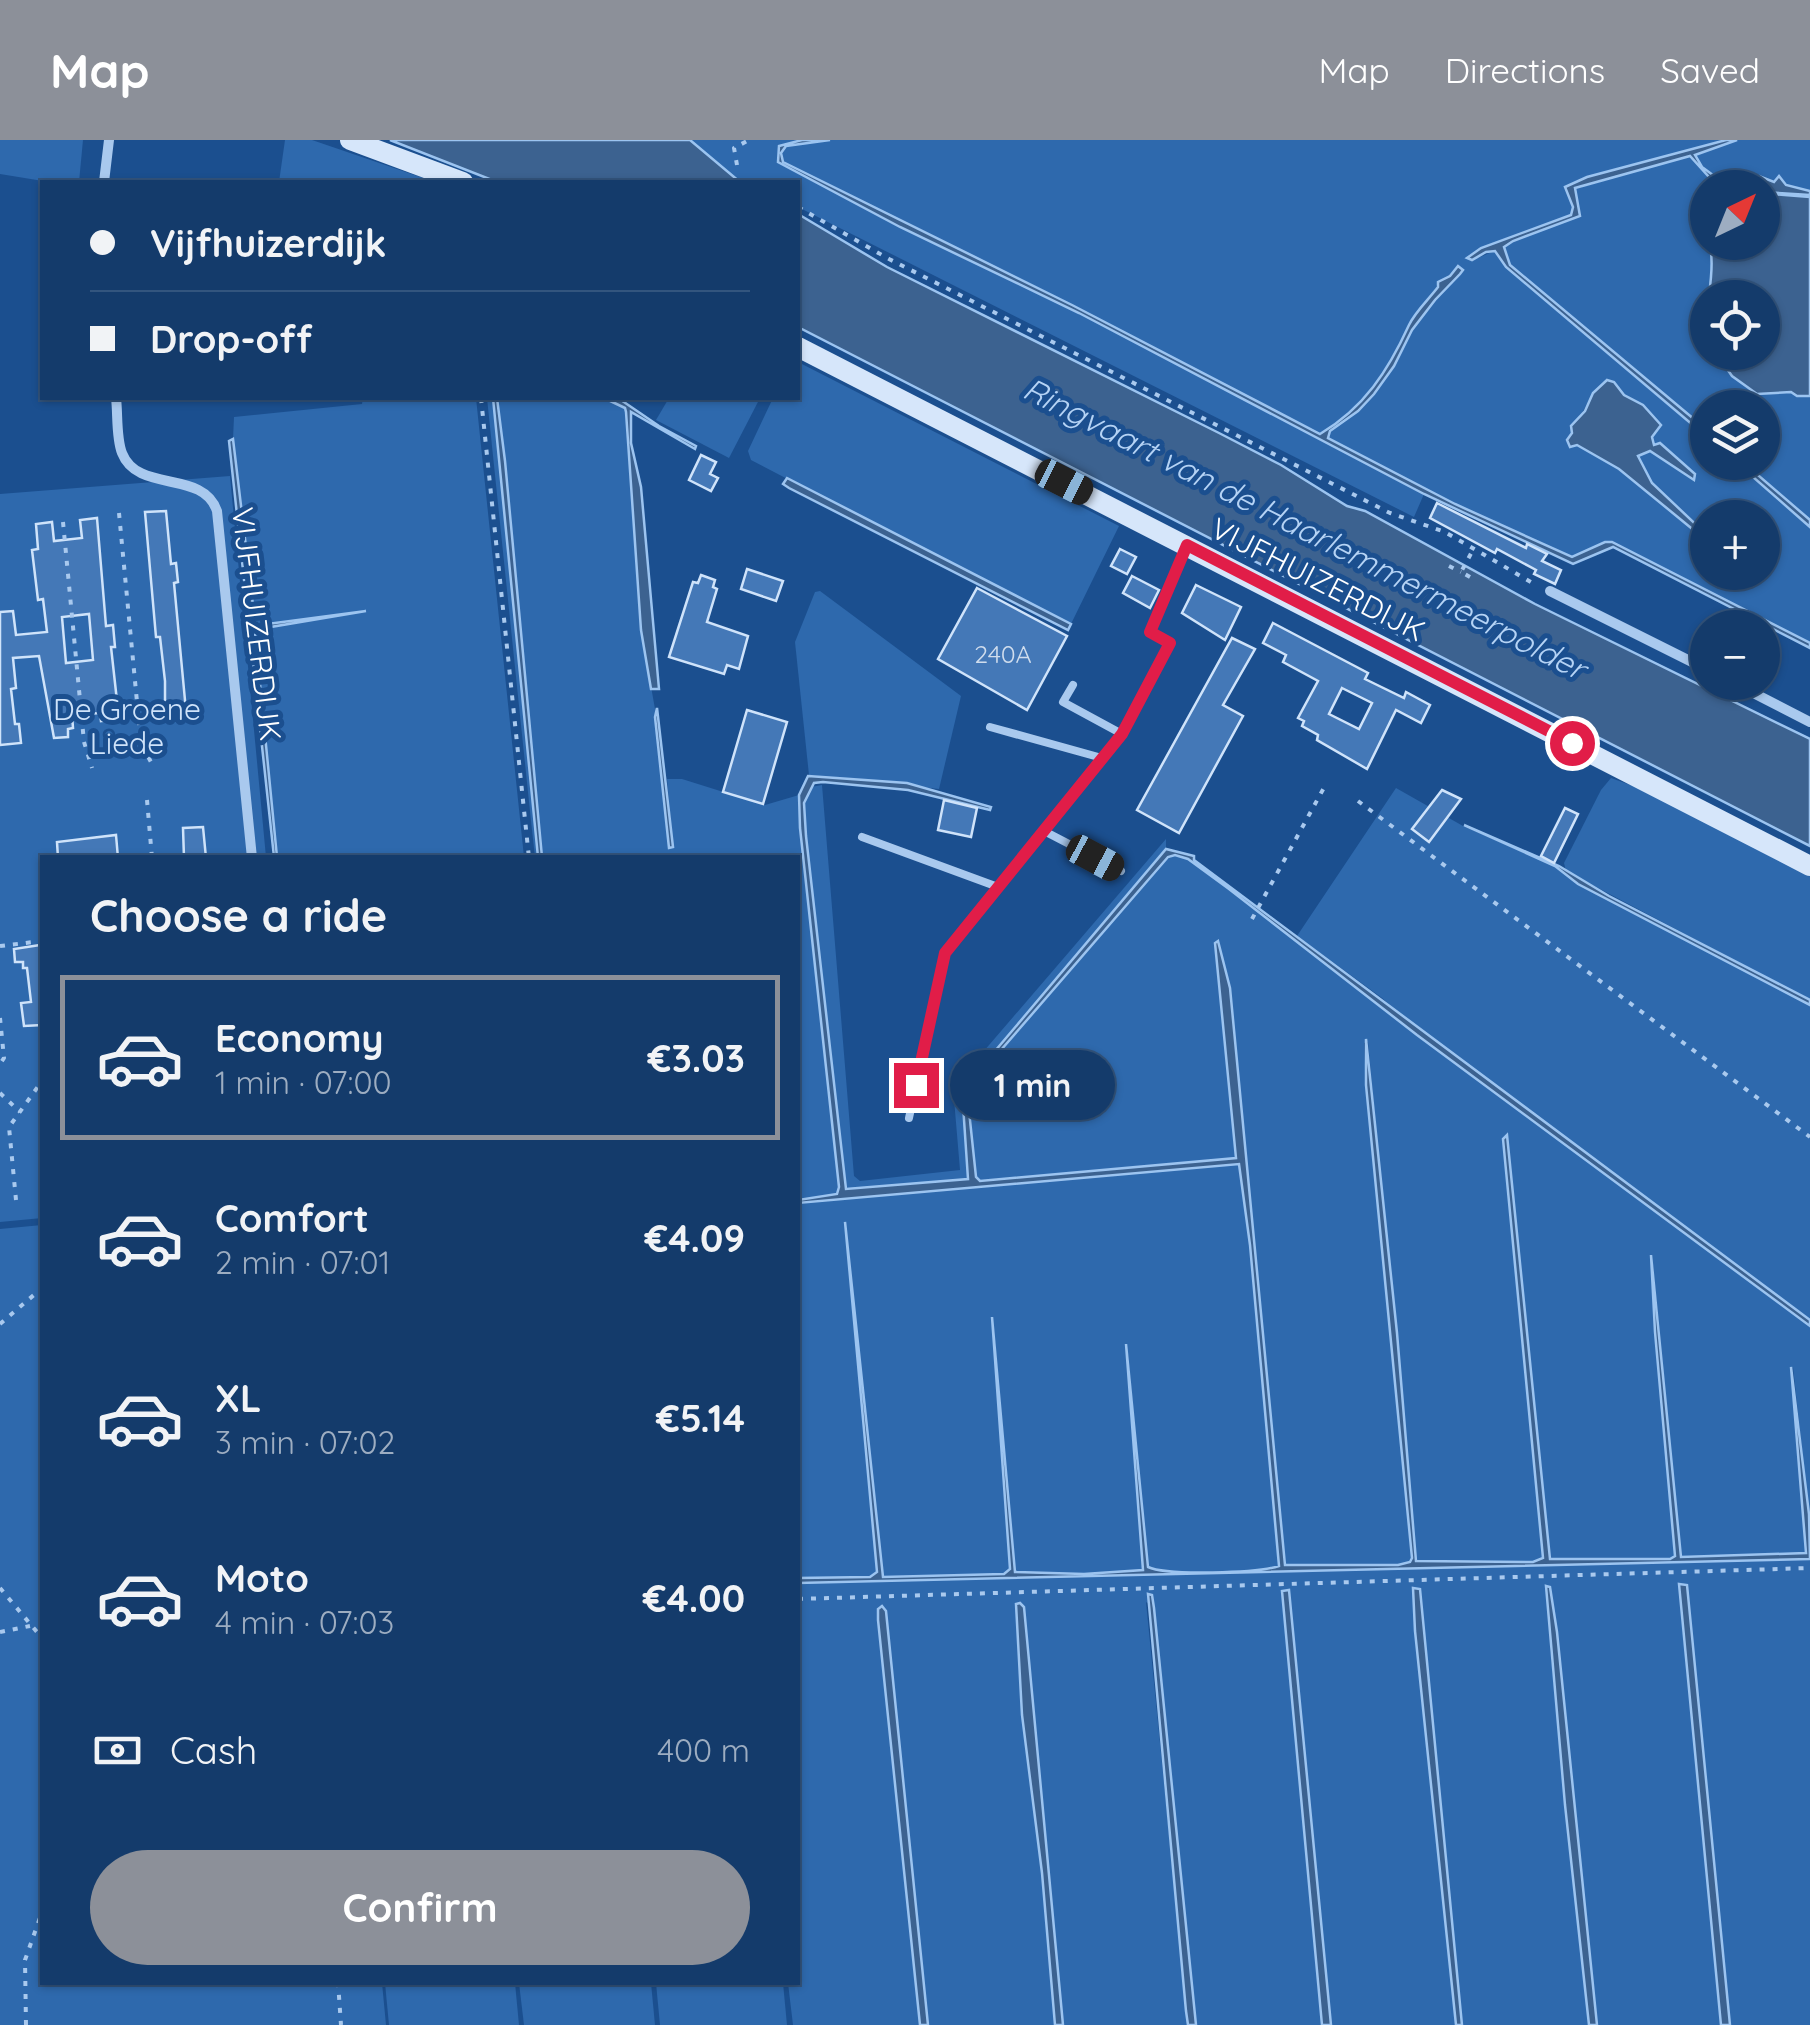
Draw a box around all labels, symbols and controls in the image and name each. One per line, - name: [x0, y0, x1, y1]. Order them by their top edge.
- text: Map: [50, 40, 150, 100]
- text: Map: [1318, 48, 1390, 92]
- text: Directions: [1445, 48, 1605, 92]
- text: Saved: [1660, 48, 1760, 92]
- north arrow: [1690, 170, 1780, 260]
- map controls: [1690, 170, 1780, 700]
- text: Vijfhuizerdijk: [150, 219, 386, 267]
- button: locate: [1690, 280, 1780, 370]
- text: Drop-off: [150, 315, 312, 363]
- water label: Ringvaart van de Haarlemmermeerpolder: [1017, 368, 1596, 690]
- button: layers: [1690, 390, 1780, 480]
- car: [1030, 455, 1098, 509]
- button: +: [1690, 500, 1780, 590]
- street label: VIJFHUIZERDIJK: [224, 505, 290, 743]
- street label: VIJFHUIZERDIJK: [1205, 509, 1431, 649]
- button: −: [1690, 610, 1780, 700]
- house number: 240A: [974, 638, 1032, 669]
- park label: De Groene Liede: [53, 690, 201, 762]
- route start: [1550, 721, 1595, 766]
- car: [1061, 831, 1129, 885]
- text: Choose a ride: [90, 887, 387, 943]
- icon: car: [95, 1013, 185, 1103]
- text: Economy: [215, 1014, 384, 1062]
- text: €3.03: [648, 1034, 745, 1082]
- callout: 1 min: [951, 1050, 1116, 1120]
- text: 1 min · 07:00: [215, 1062, 392, 1102]
- route end: [894, 1063, 939, 1108]
- text: 1 min: [994, 1065, 1071, 1105]
- icon: car: [95, 1193, 185, 1283]
- text: Comfort: [215, 1194, 369, 1242]
- text: €4.09: [644, 1214, 745, 1262]
- text: 2 min · 07:01: [215, 1242, 390, 1282]
- icon: car: [95, 1373, 185, 1463]
- text: XL: [215, 1374, 261, 1422]
- text: €5.14: [656, 1394, 745, 1442]
- text: 3 min · 07:02: [215, 1422, 395, 1462]
- icon: car: [95, 1553, 185, 1643]
- text: Moto: [215, 1554, 309, 1602]
- text: €4.00: [643, 1574, 745, 1622]
- text: 4 min · 07:03: [215, 1602, 394, 1642]
- icon: cash: [90, 1723, 145, 1778]
- text: Cash: [170, 1726, 257, 1774]
- text: 400 m: [657, 1730, 750, 1770]
- button: Confirm: [90, 1850, 750, 1965]

